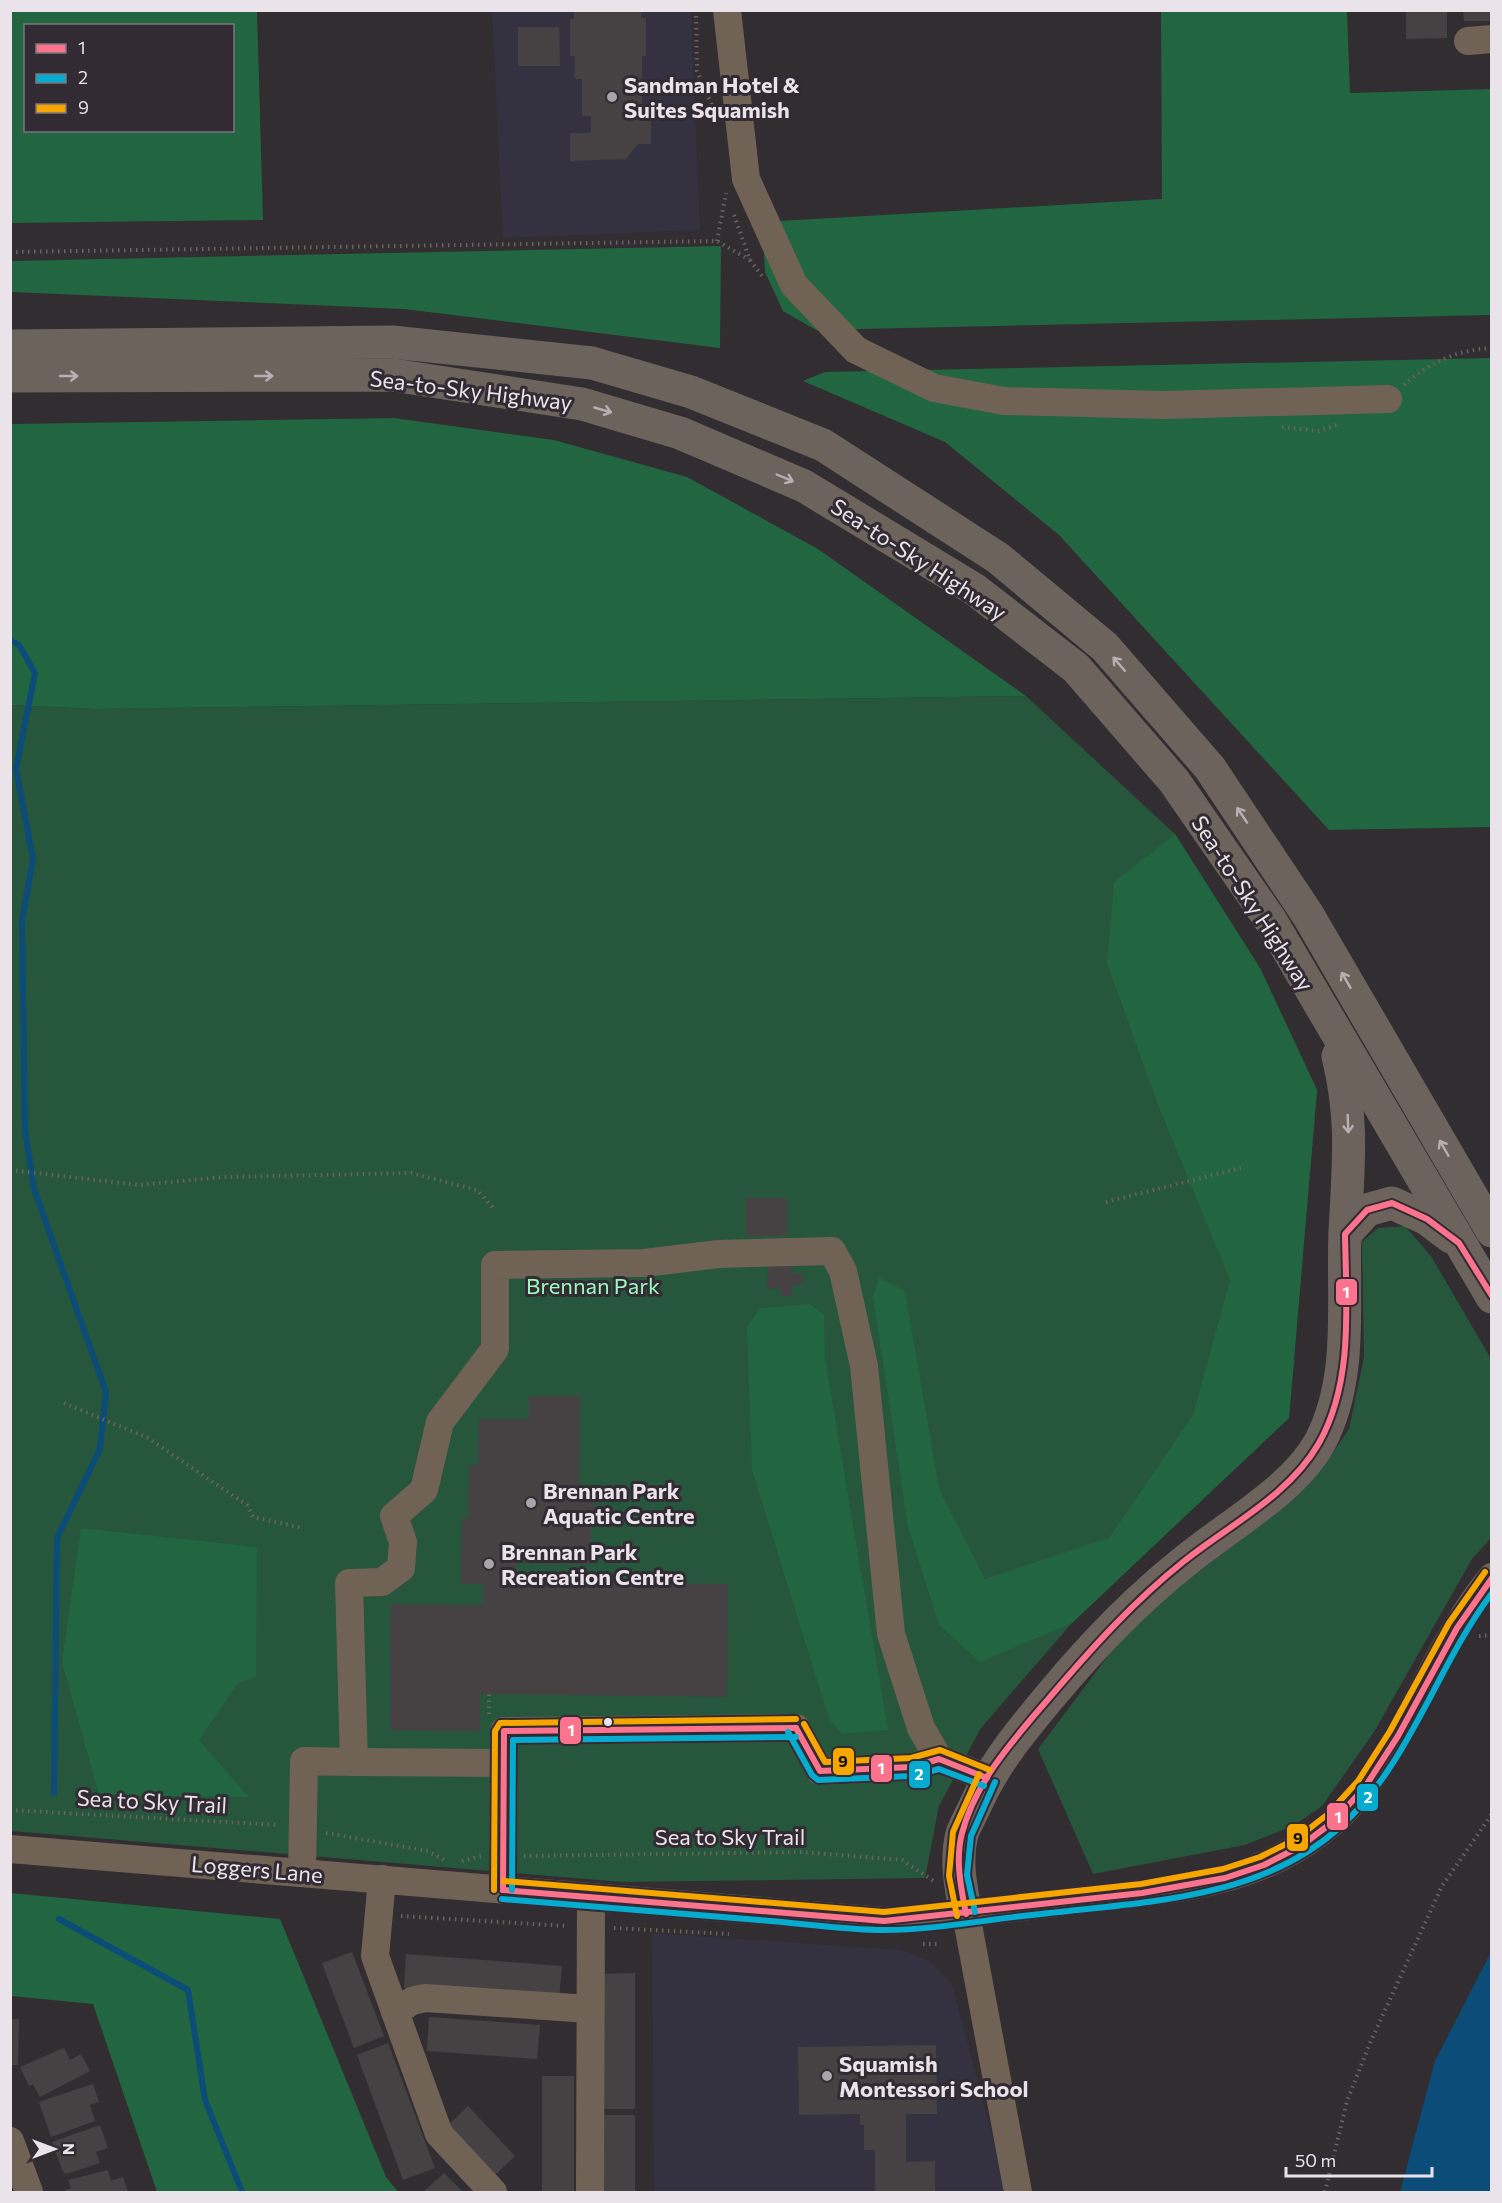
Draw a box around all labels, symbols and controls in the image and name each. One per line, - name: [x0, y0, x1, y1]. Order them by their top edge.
- legend: [24, 24, 234, 132]
- text: 1: [78, 36, 86, 58]
- text: 2: [78, 66, 88, 88]
- place label: Sandman Hotel & Suites Squamish: [624, 71, 800, 123]
- marker: Sandman Hotel & Suites Squamish: [605, 90, 619, 104]
- text: 9: [78, 96, 89, 118]
- street label: Sea-to-Sky Highway: [368, 364, 574, 416]
- one-way arrow: [58, 370, 78, 382]
- one-way arrow: [253, 370, 273, 382]
- one-way arrow: [593, 405, 612, 416]
- one-way arrow: [776, 473, 794, 484]
- street label: Sea-to-Sky Highway: [826, 492, 1012, 626]
- one-way arrow: [1112, 656, 1126, 671]
- one-way arrow: [1236, 807, 1248, 824]
- street label: Sea-to-Sky Highway: [1186, 810, 1320, 996]
- one-way arrow: [1339, 972, 1351, 989]
- one-way arrow: [1343, 1113, 1354, 1133]
- one-way arrow: [1437, 1140, 1449, 1157]
- park label: Brennan Park: [526, 1272, 660, 1299]
- line badge: 1: [1335, 1278, 1358, 1306]
- text: 1: [1342, 1282, 1350, 1301]
- place label: Brennan Park Aquatic Centre: [543, 1477, 695, 1529]
- marker: Brennan Park Aquatic Centre: [524, 1496, 538, 1510]
- place label: Brennan Park Recreation Centre: [501, 1538, 684, 1590]
- marker: Brennan Park Recreation Centre: [482, 1557, 496, 1571]
- line badge: 1: [559, 1716, 582, 1745]
- unlabelled marker: [602, 1716, 614, 1728]
- text: 1: [567, 1720, 575, 1739]
- line badge: 9: [832, 1747, 855, 1776]
- text: 9: [838, 1751, 848, 1770]
- line badge: 1: [870, 1754, 893, 1783]
- text: 1: [877, 1758, 885, 1777]
- line badge: 2: [908, 1760, 931, 1789]
- text: 2: [914, 1764, 924, 1783]
- line badge: 2: [1356, 1783, 1379, 1812]
- street label: Sea to Sky Trail: [76, 1784, 228, 1818]
- text: 2: [1363, 1787, 1373, 1806]
- line badge: 1: [1326, 1802, 1349, 1831]
- text: 1: [1334, 1807, 1342, 1826]
- street label: Sea to Sky Trail: [655, 1823, 805, 1850]
- line badge: 9: [1286, 1823, 1309, 1852]
- text: 9: [1293, 1828, 1303, 1847]
- street label: Loggers Lane: [190, 1850, 324, 1888]
- place label: Squamish Montessori School: [839, 2050, 1029, 2102]
- marker: Squamish Montessori School: [820, 2069, 834, 2083]
- north arrow: [24, 2119, 84, 2179]
- scale bar: [1286, 2140, 1432, 2178]
- text: N: [60, 2143, 79, 2155]
- text: 50 m: [1295, 2149, 1336, 2171]

